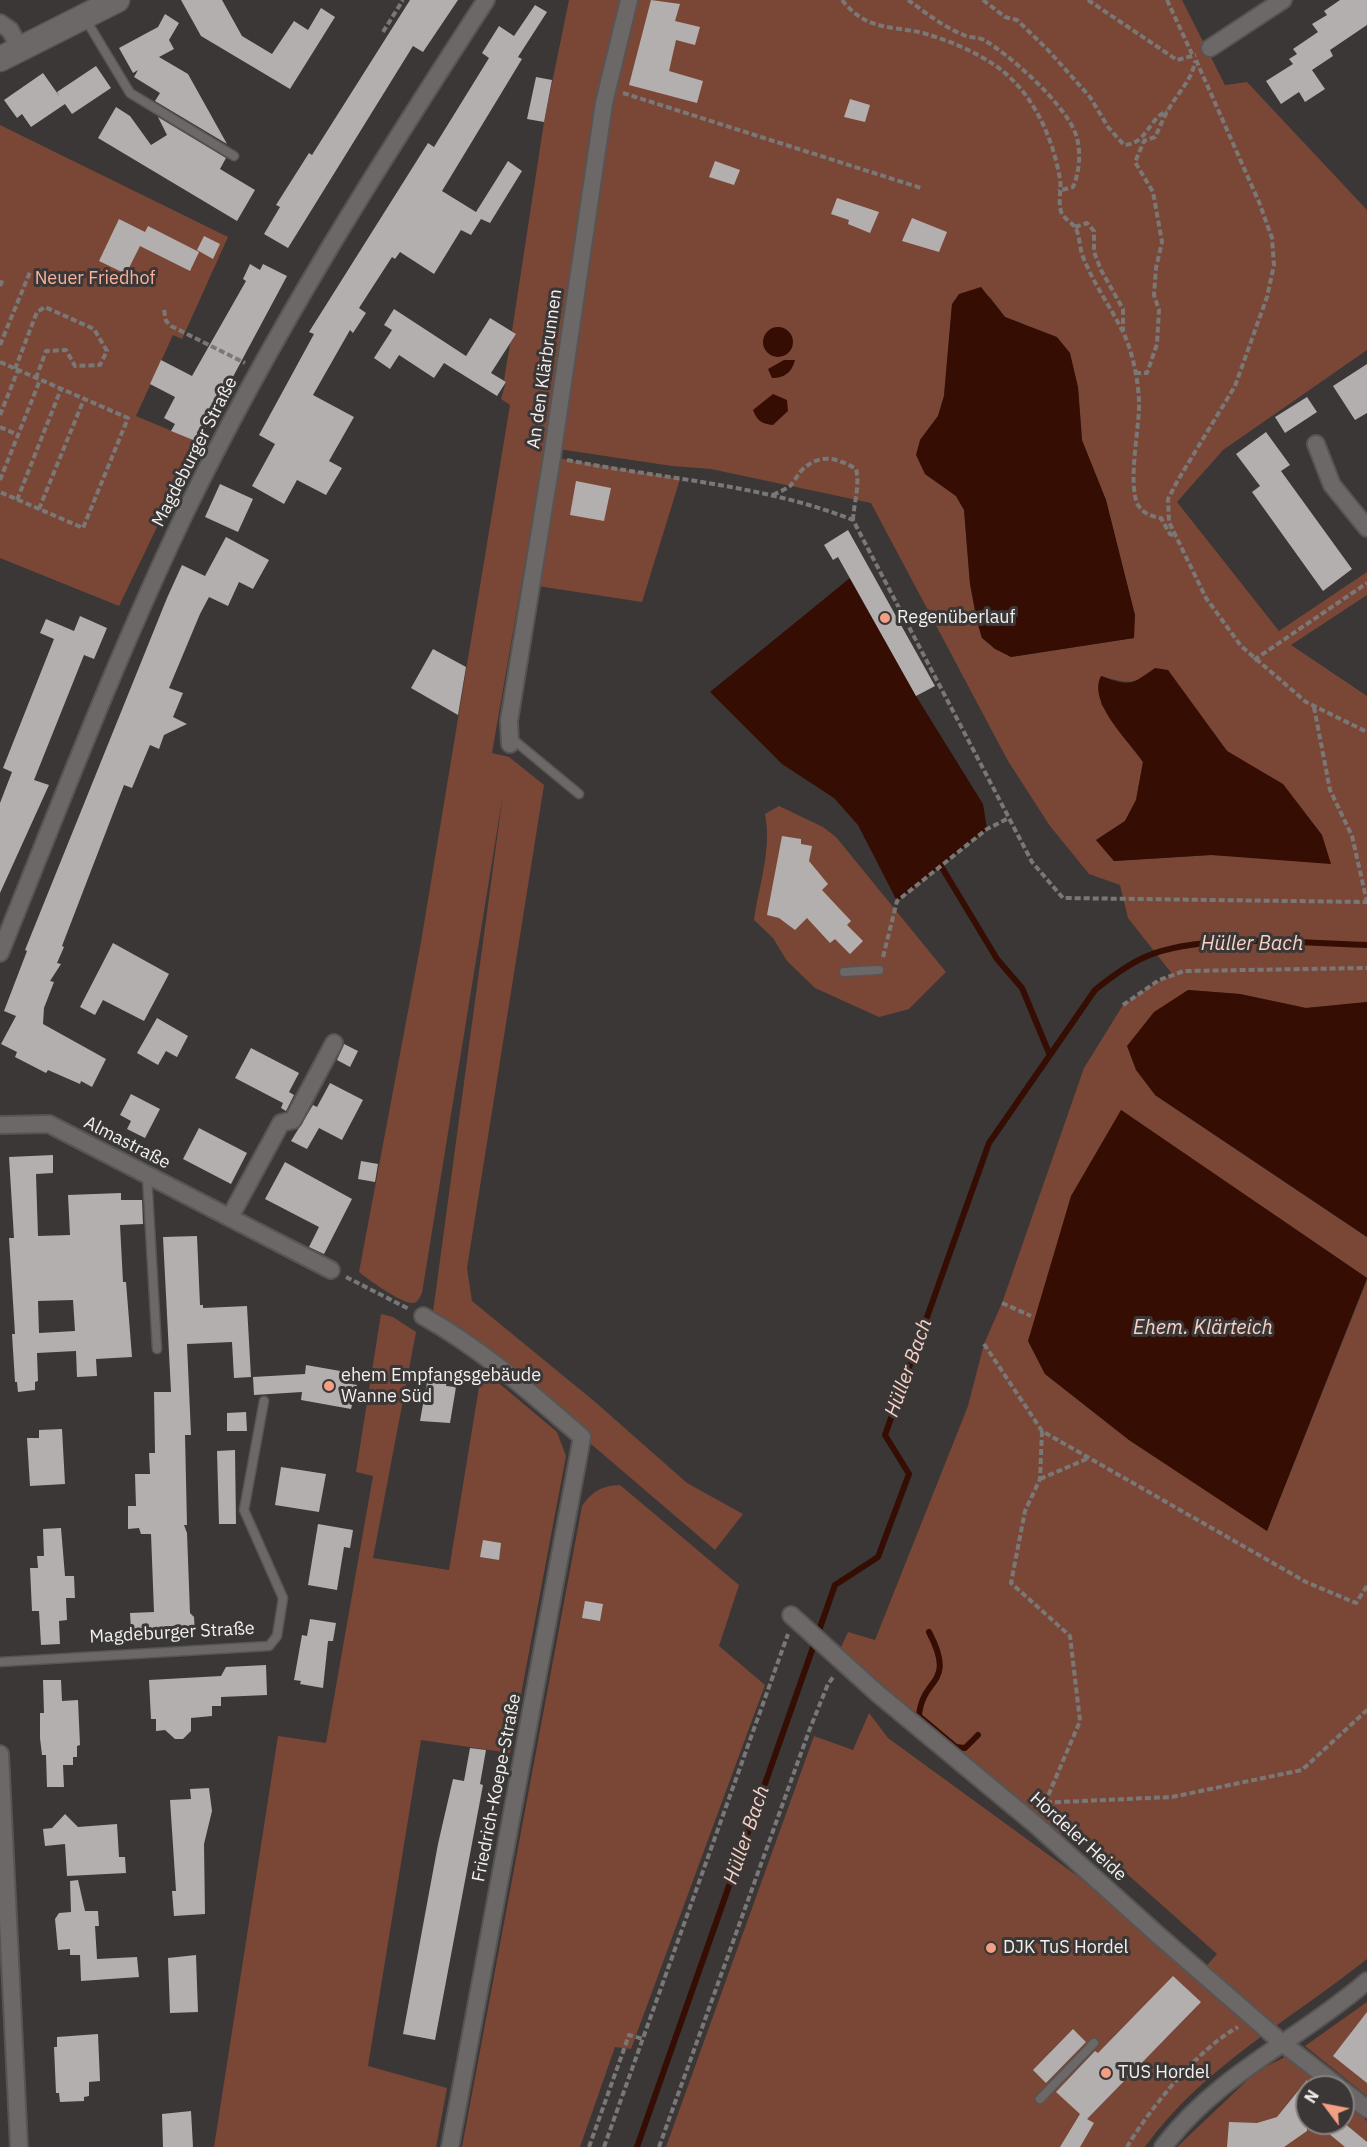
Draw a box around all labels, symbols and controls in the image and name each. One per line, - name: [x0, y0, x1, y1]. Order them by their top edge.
- park label: Neuer Friedhof: [35, 268, 155, 290]
- street label: An den Klärbrunnen: [523, 288, 567, 450]
- street label: Magdeburger Straße: [148, 373, 242, 531]
- place label: Regenüberlauf: [897, 607, 1015, 629]
- marker: Regenüberlauf: [878, 611, 892, 625]
- water label: Hüller Bach: [1201, 932, 1303, 956]
- street label: Almastraße: [80, 1112, 174, 1174]
- water label: Hüller Bach: [880, 1316, 938, 1420]
- water label: Ehem. Klärteich: [1133, 1316, 1273, 1340]
- place label: ehem Empfangsgebäude Wanne Süd: [341, 1365, 541, 1408]
- marker: ehem Empfangsgebäude Wanne Süd: [322, 1379, 336, 1393]
- street label: Magdeburger Straße: [89, 1618, 255, 1648]
- street label: Friedrich-Koepe-Straße: [468, 1692, 526, 1884]
- water label: Hüller Bach: [719, 1783, 775, 1887]
- street label: Hordeler Heide: [1025, 1788, 1131, 1886]
- place label: DJK TuS Hordel: [1003, 1937, 1129, 1959]
- marker: DJK TuS Hordel: [984, 1941, 998, 1955]
- place label: TUS Hordel: [1118, 2062, 1210, 2084]
- marker: TUS Hordel: [1099, 2066, 1113, 2080]
- north arrow: [1295, 2075, 1355, 2135]
- text: N: [1300, 2086, 1323, 2107]

